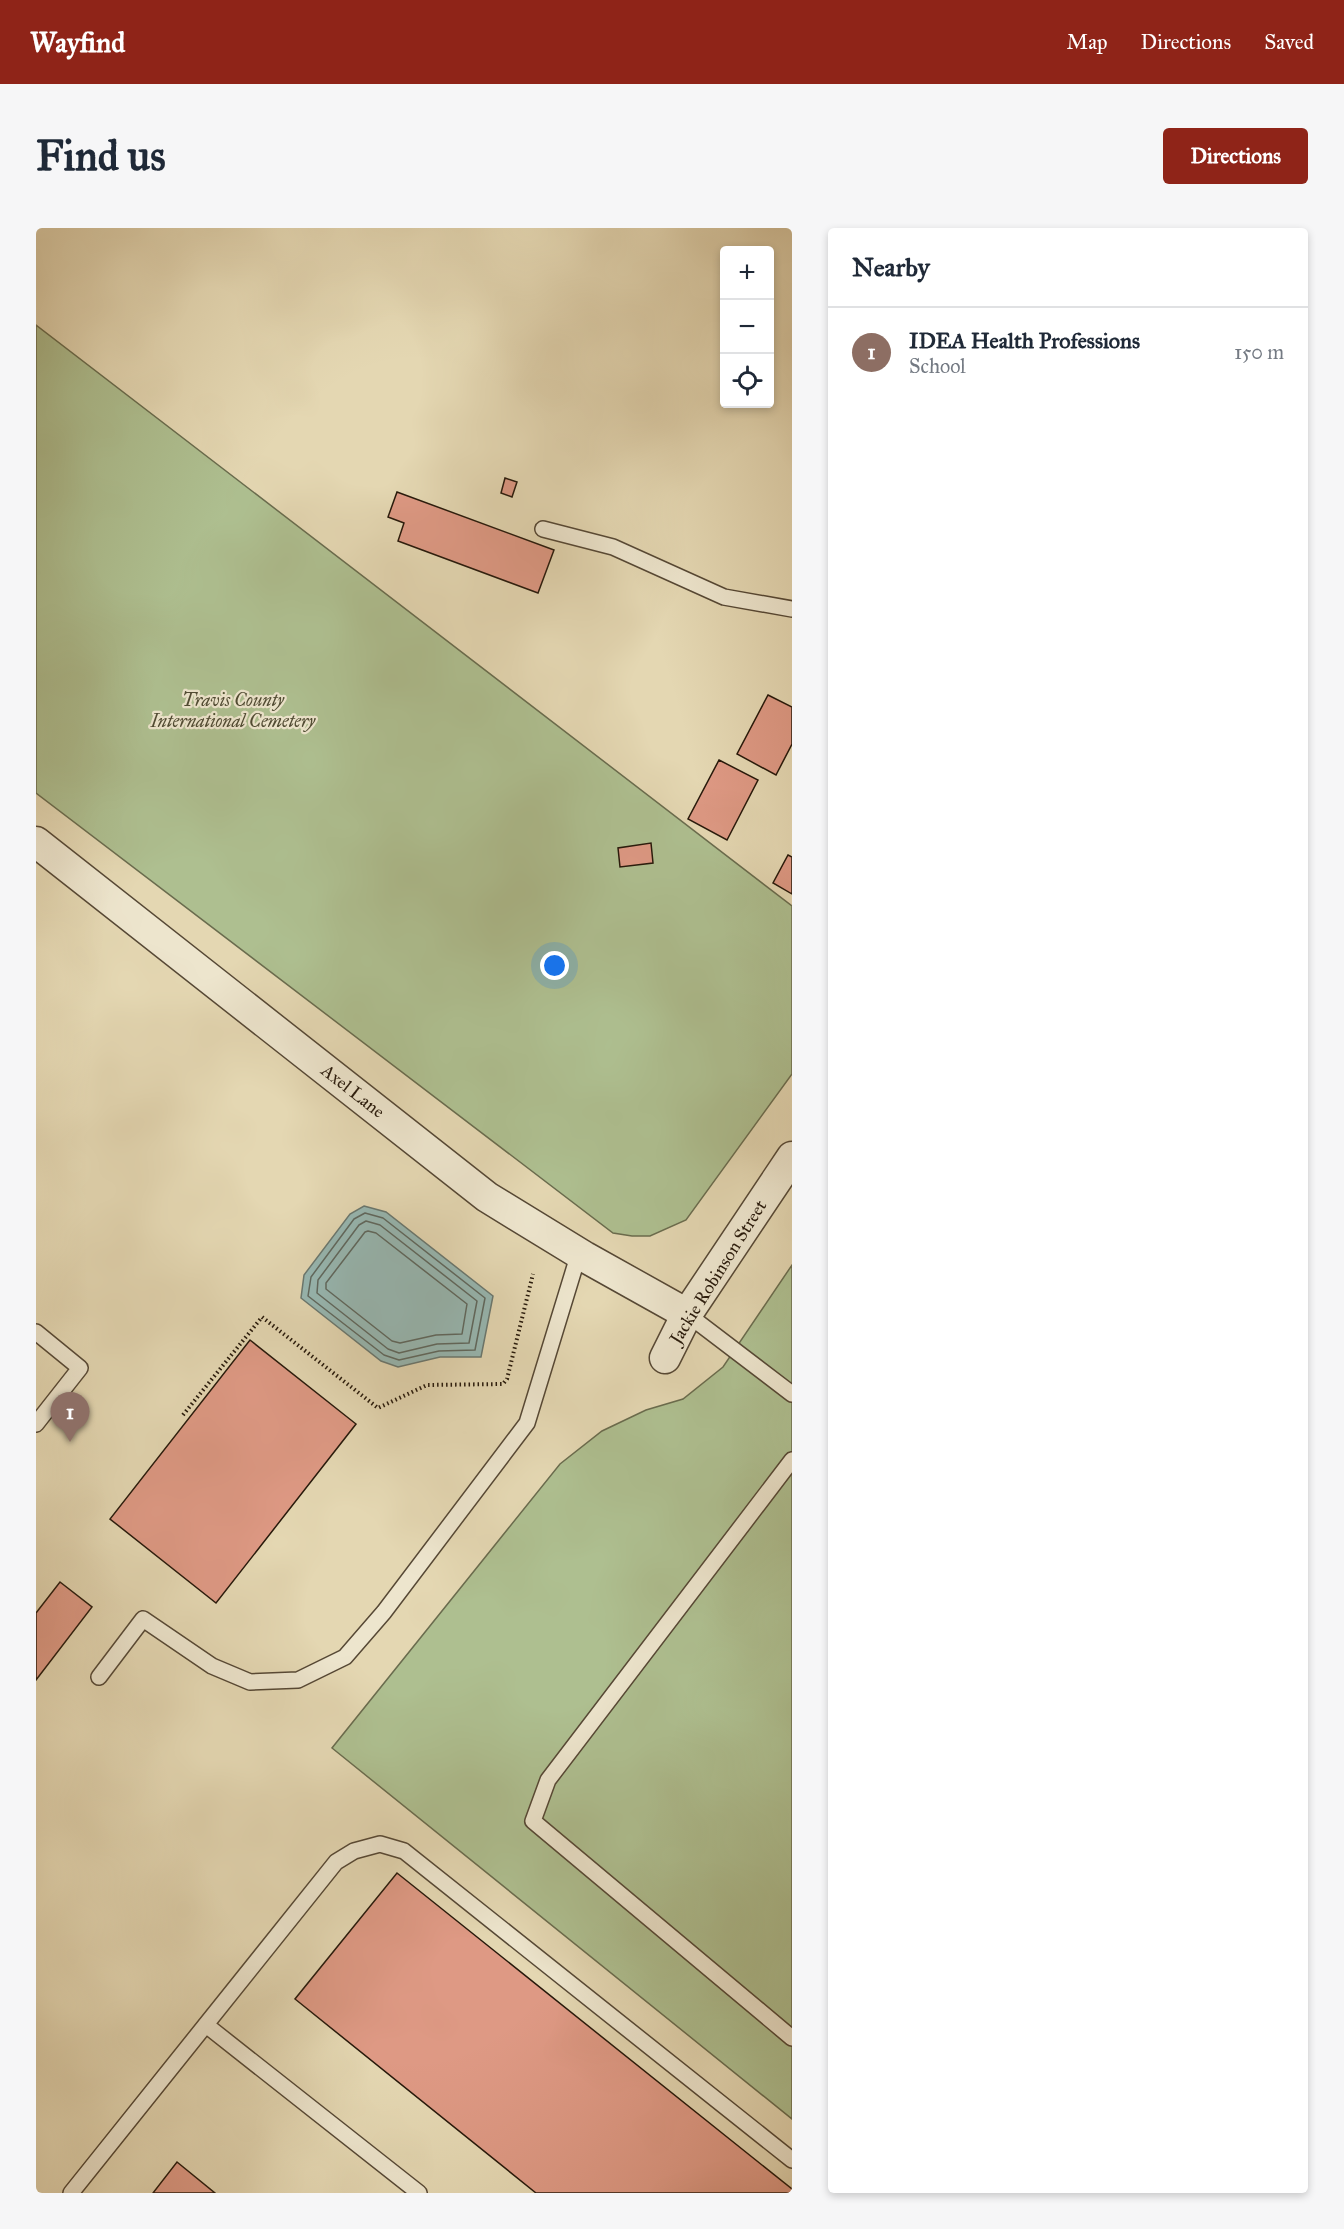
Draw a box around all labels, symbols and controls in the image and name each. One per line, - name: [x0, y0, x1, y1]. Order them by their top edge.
- text: Wayfind: [30, 25, 125, 60]
- text: Map: [1067, 29, 1108, 55]
- text: Directions: [1141, 29, 1231, 55]
- text: Saved: [1264, 29, 1314, 55]
- button: Directions: [1163, 128, 1308, 184]
- text: Find us: [36, 130, 166, 182]
- map controls: [720, 246, 774, 408]
- button: +: [720, 246, 774, 300]
- text: Nearby: [852, 251, 930, 283]
- button: −: [720, 300, 774, 354]
- text: IDEA Health Professions: [909, 327, 1140, 354]
- text: 1: [868, 340, 875, 364]
- text: 150 m: [1234, 340, 1284, 364]
- button: locate: [720, 354, 774, 408]
- text: School: [909, 354, 966, 378]
- park label: Travis County International Cemetery: [150, 689, 317, 732]
- your location: [540, 951, 569, 980]
- street label: Axel Lane: [316, 1059, 389, 1123]
- street label: Jackie Robinson Street: [664, 1195, 772, 1350]
- pin: 1: [51, 1392, 90, 1442]

